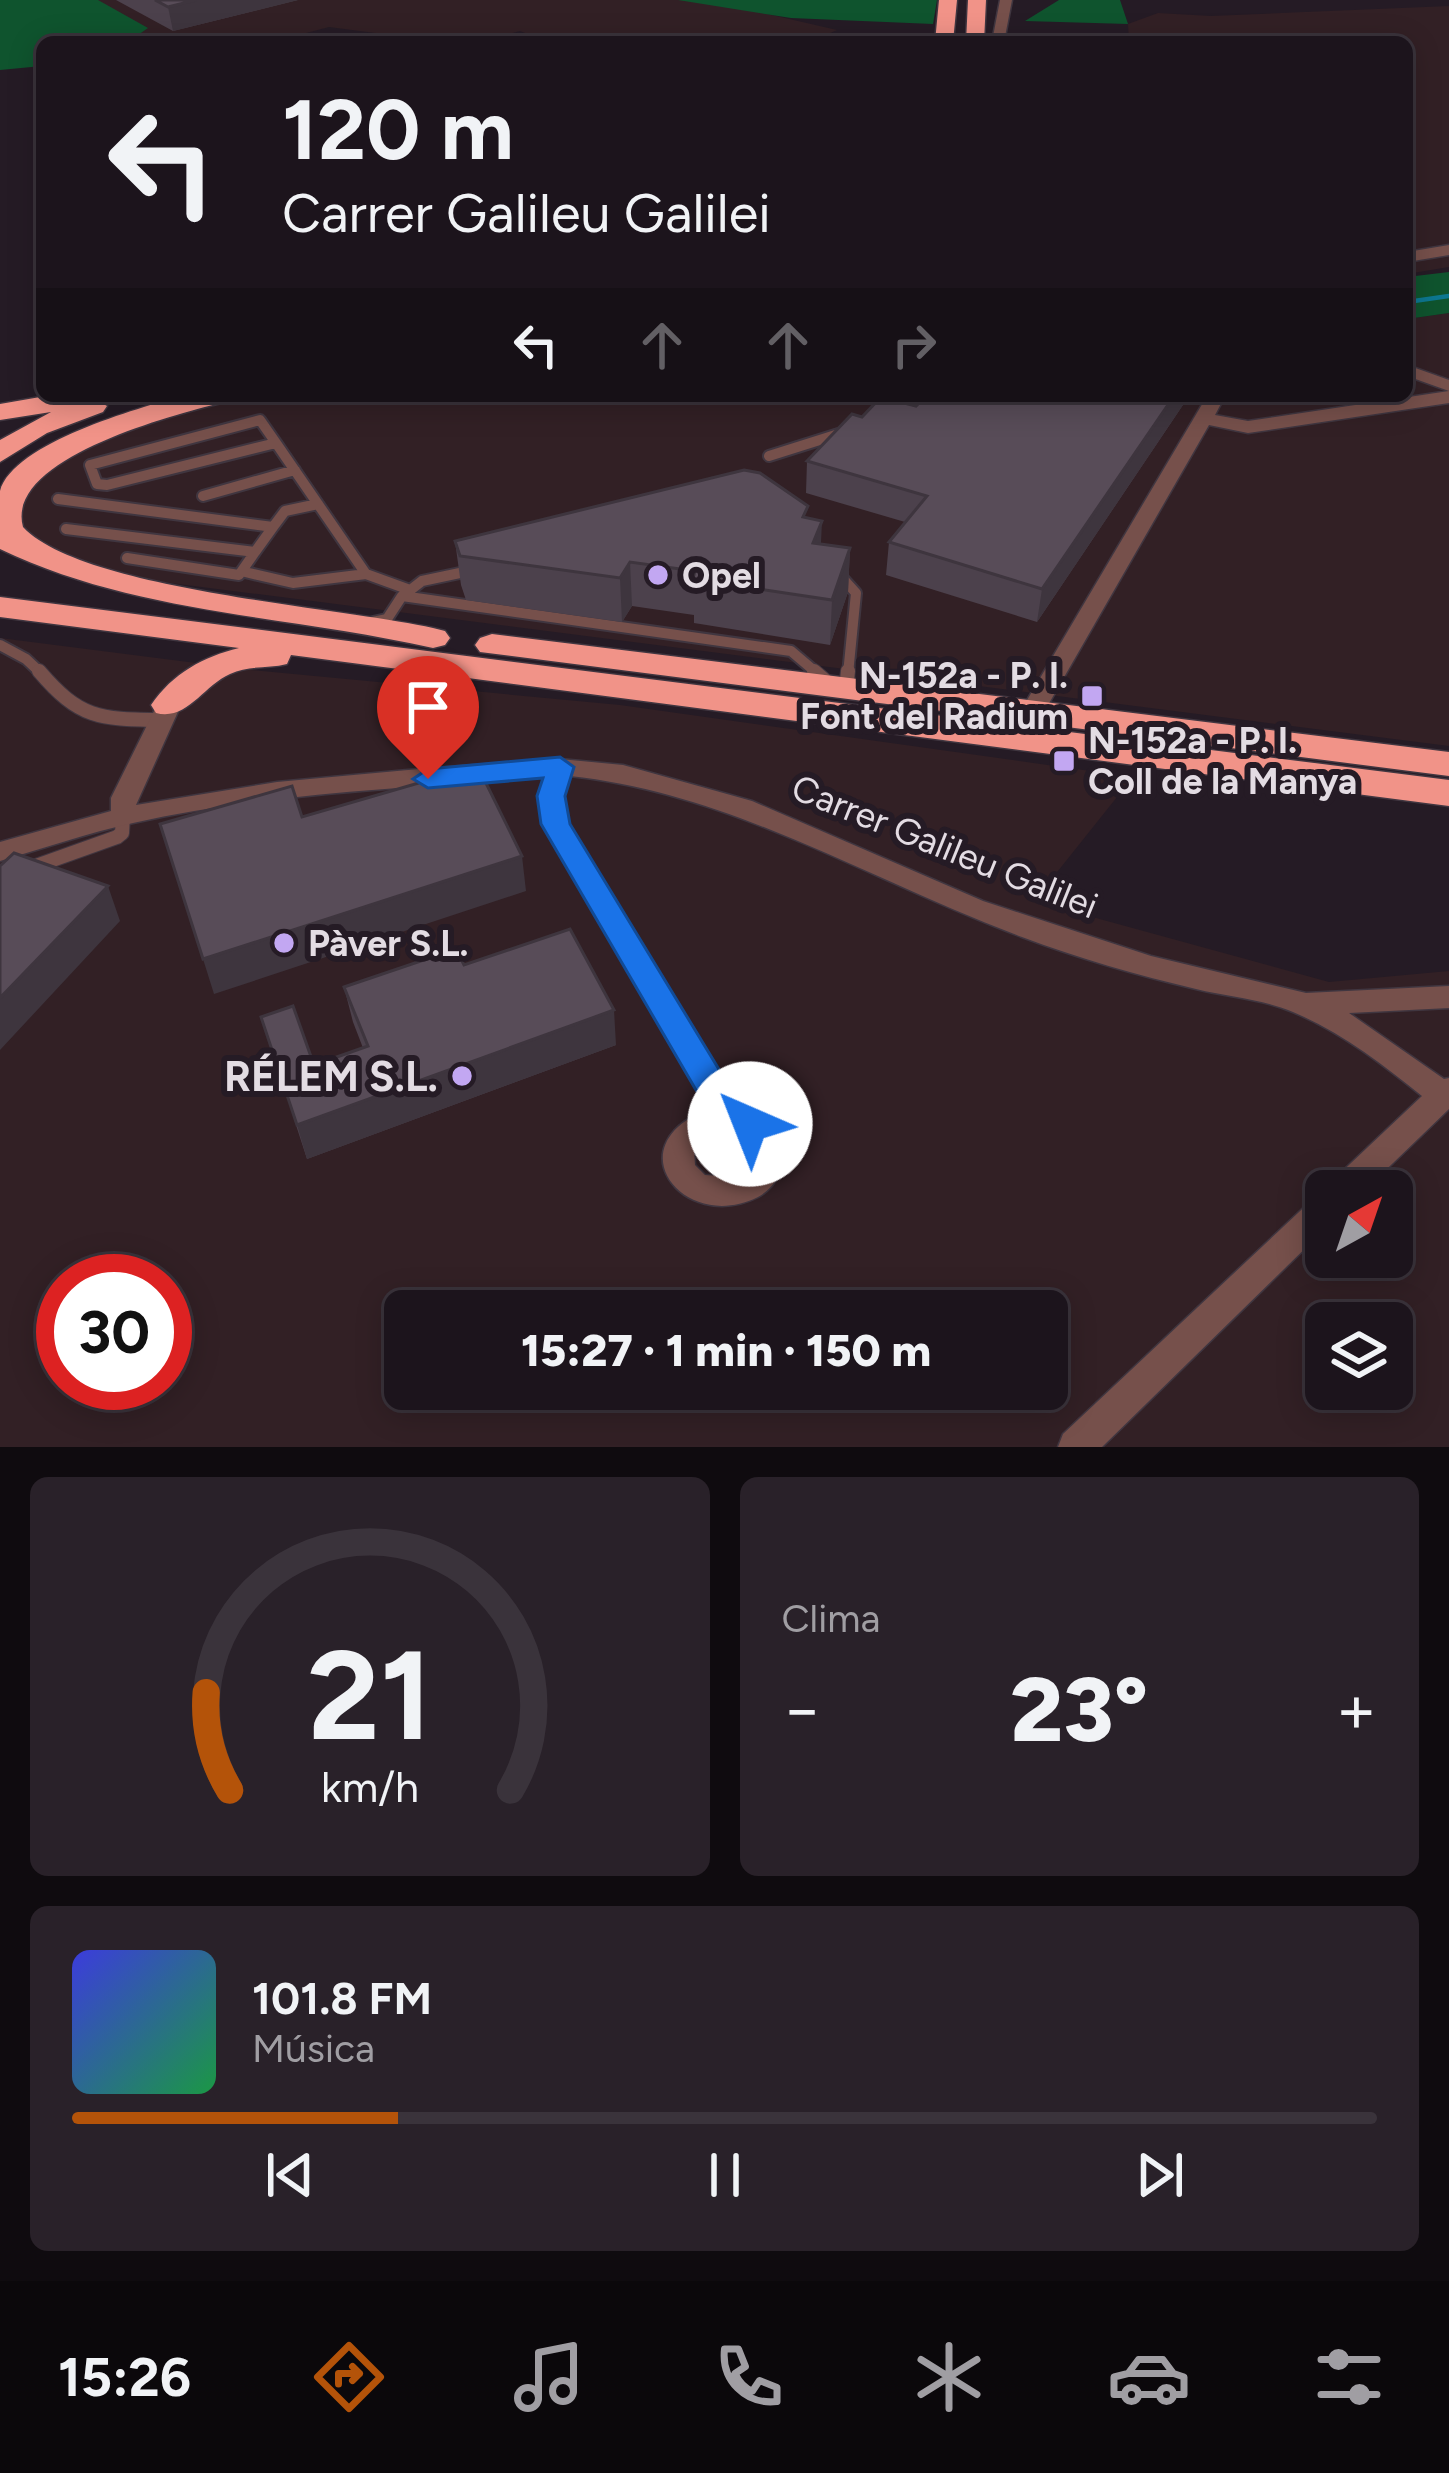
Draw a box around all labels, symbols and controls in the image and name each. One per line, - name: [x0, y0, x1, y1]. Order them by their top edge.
- text: 120 m: [282, 79, 514, 180]
- icon: left: [84, 84, 240, 240]
- text: Carrer Galileu Galilei: [282, 181, 771, 246]
- icon: left: [503, 312, 569, 378]
- icon: ahead: [629, 312, 695, 378]
- icon: ahead: [755, 312, 821, 378]
- icon: right: [881, 312, 947, 378]
- place label: Opel: [682, 554, 761, 597]
- marker: Opel: [645, 562, 671, 588]
- place label: N-152a - P. I. Font del Radium: [800, 654, 1068, 738]
- pin: [377, 656, 479, 779]
- icon: arrive: [395, 674, 461, 740]
- marker: N-152a - P. I. Font del Radium: [1079, 683, 1105, 709]
- place label: N-152a - P. I. Coll de la Manya: [1088, 719, 1357, 803]
- marker: N-152a - P. I. Coll de la Manya: [1051, 748, 1077, 774]
- street label: Carrer Galileu Galilei: [786, 765, 1104, 927]
- place label: Pàver S.L.: [308, 922, 469, 965]
- marker: Pàver S.L.: [271, 930, 297, 956]
- place label: RÉLEM S.L.: [224, 1051, 438, 1102]
- position arrow: [687, 1061, 813, 1187]
- marker: RÉLEM S.L.: [449, 1063, 475, 1089]
- north arrow: [1305, 1170, 1413, 1278]
- map controls: [1305, 1170, 1413, 1410]
- speed limit sign: 30: [36, 1254, 192, 1410]
- button: layers: [1305, 1302, 1413, 1410]
- text: 15:27 · 1 min · 150 m: [521, 1323, 931, 1377]
- text: Clima: [782, 1595, 880, 1642]
- text: 21: [307, 1620, 432, 1770]
- text: 23°: [1010, 1655, 1148, 1764]
- text: −: [782, 1669, 823, 1749]
- text: +: [1336, 1669, 1377, 1749]
- text: km/h: [321, 1760, 419, 1812]
- text: 101.8 FM: [252, 1971, 432, 2025]
- text: Música: [252, 2025, 375, 2072]
- icon: previous: [257, 2142, 323, 2208]
- icon: pause: [692, 2142, 758, 2208]
- icon: next: [1127, 2142, 1193, 2208]
- icon: directions: [307, 2335, 391, 2419]
- icon: music: [507, 2335, 591, 2419]
- icon: phone: [707, 2335, 791, 2419]
- icon: climate: [907, 2335, 991, 2419]
- icon: car: [1107, 2335, 1191, 2419]
- icon: filters: [1307, 2335, 1391, 2419]
- text: 15:26: [58, 2345, 191, 2410]

